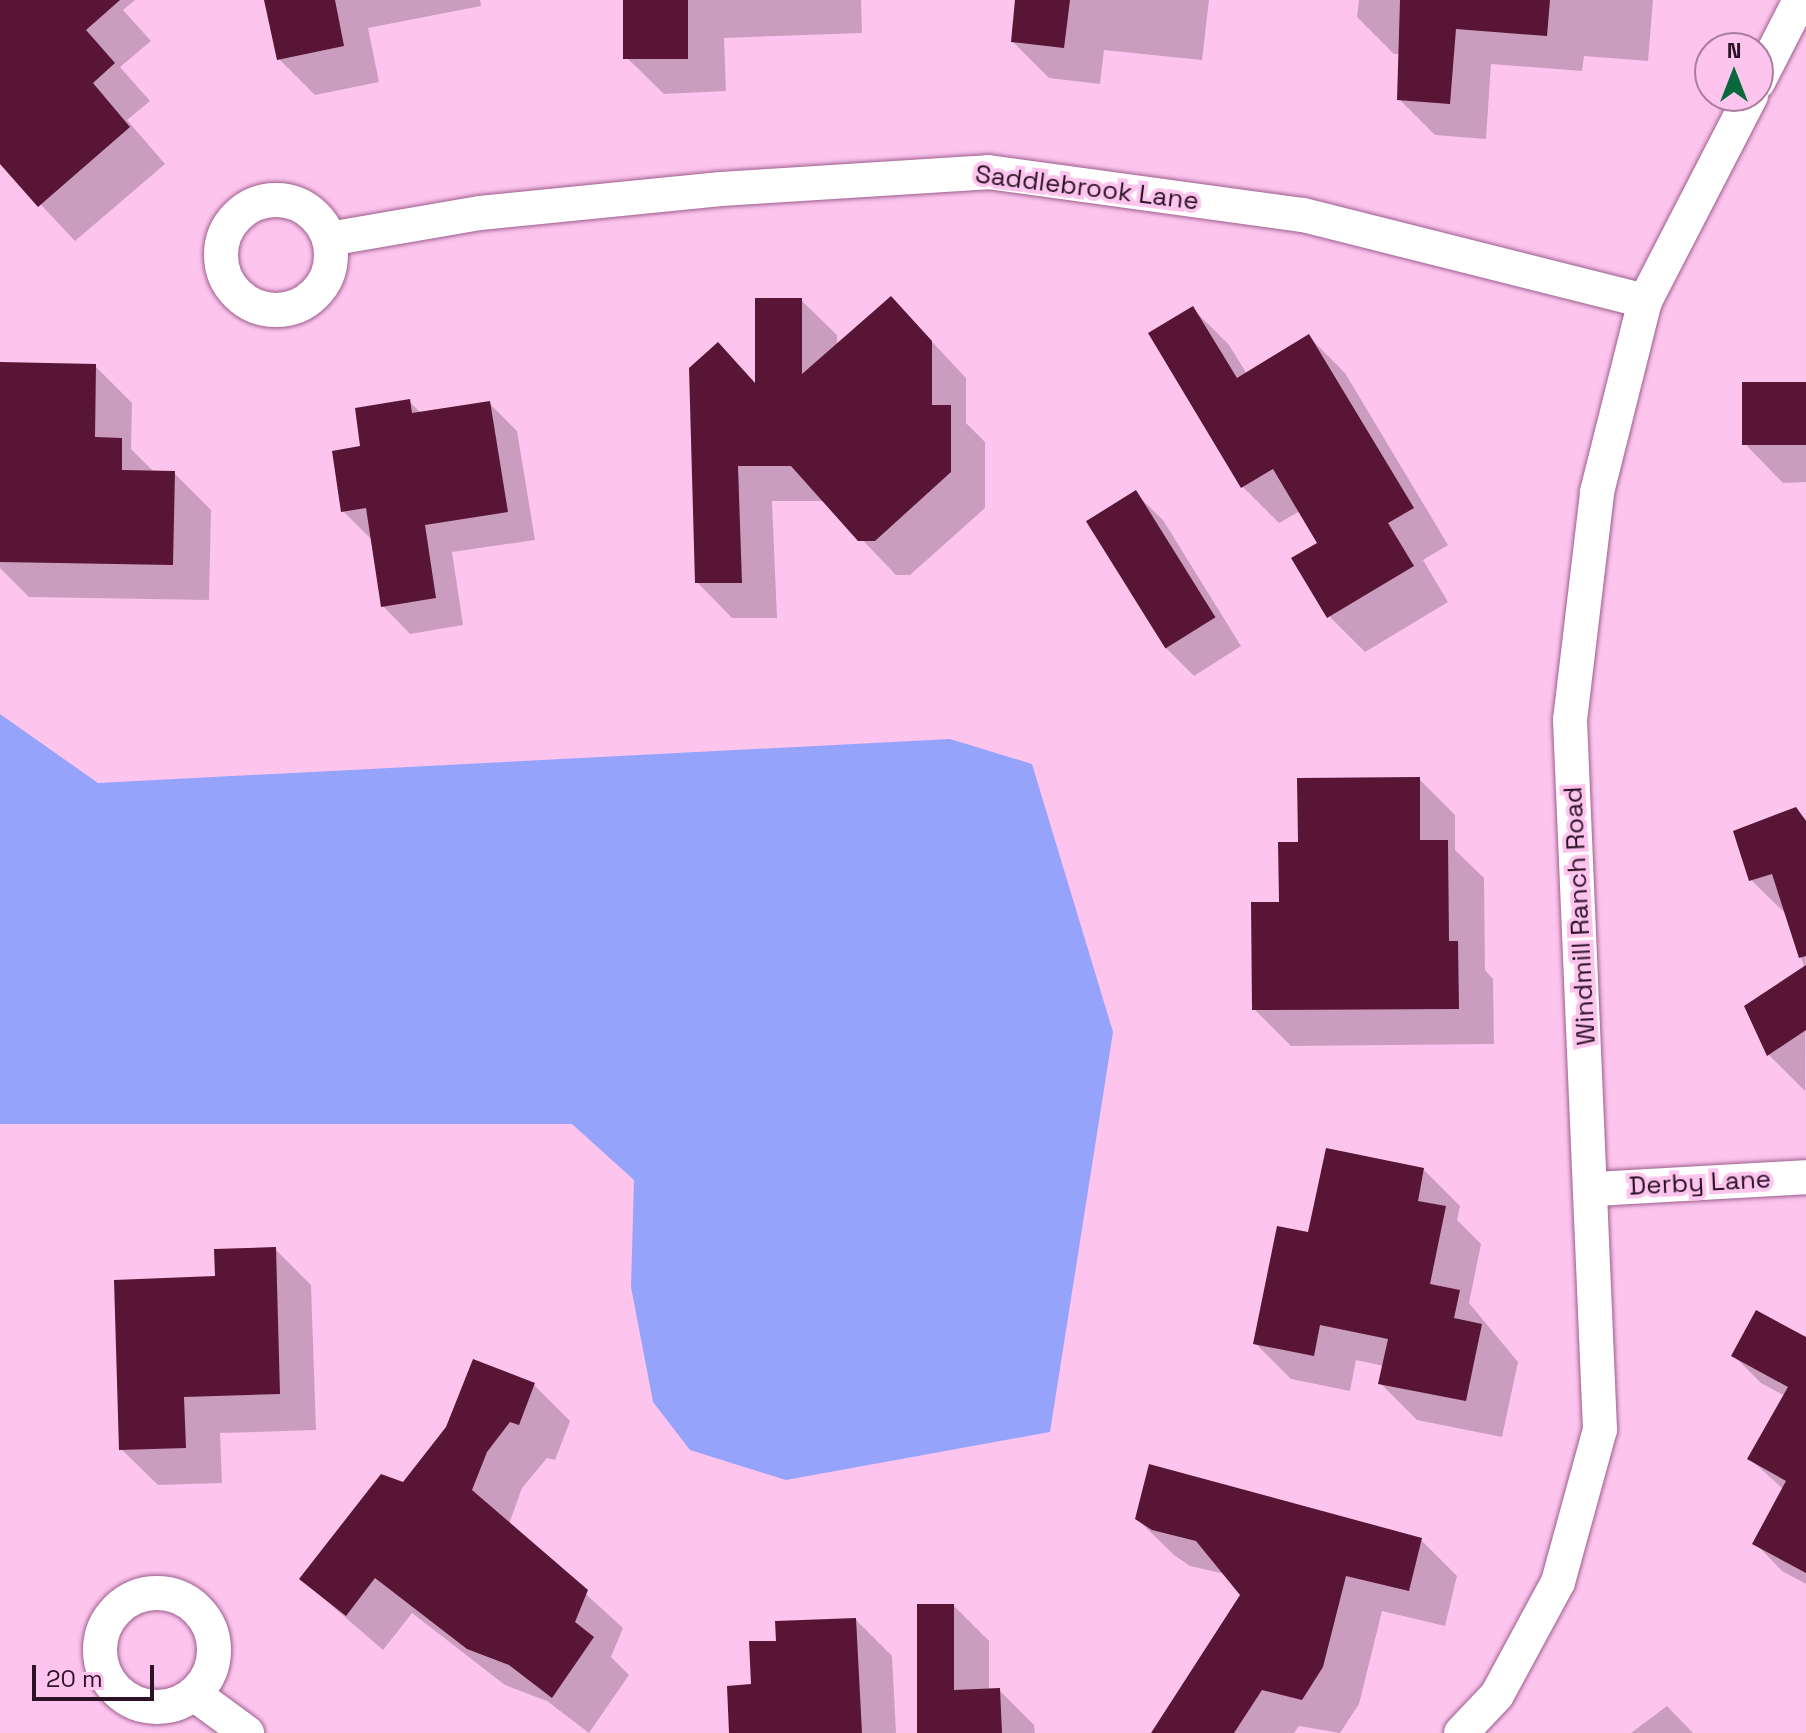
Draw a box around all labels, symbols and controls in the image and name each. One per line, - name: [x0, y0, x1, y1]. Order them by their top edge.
- north arrow: [1694, 32, 1774, 112]
- text: N: [1727, 36, 1741, 64]
- street label: Saddlebrook Lane: [973, 159, 1201, 217]
- street label: Windmill Ranch Road: [1558, 786, 1602, 1046]
- street label: Derby Lane: [1628, 1164, 1772, 1202]
- scale bar: [36, 1649, 158, 1699]
- text: 20 m: [46, 1663, 103, 1694]

